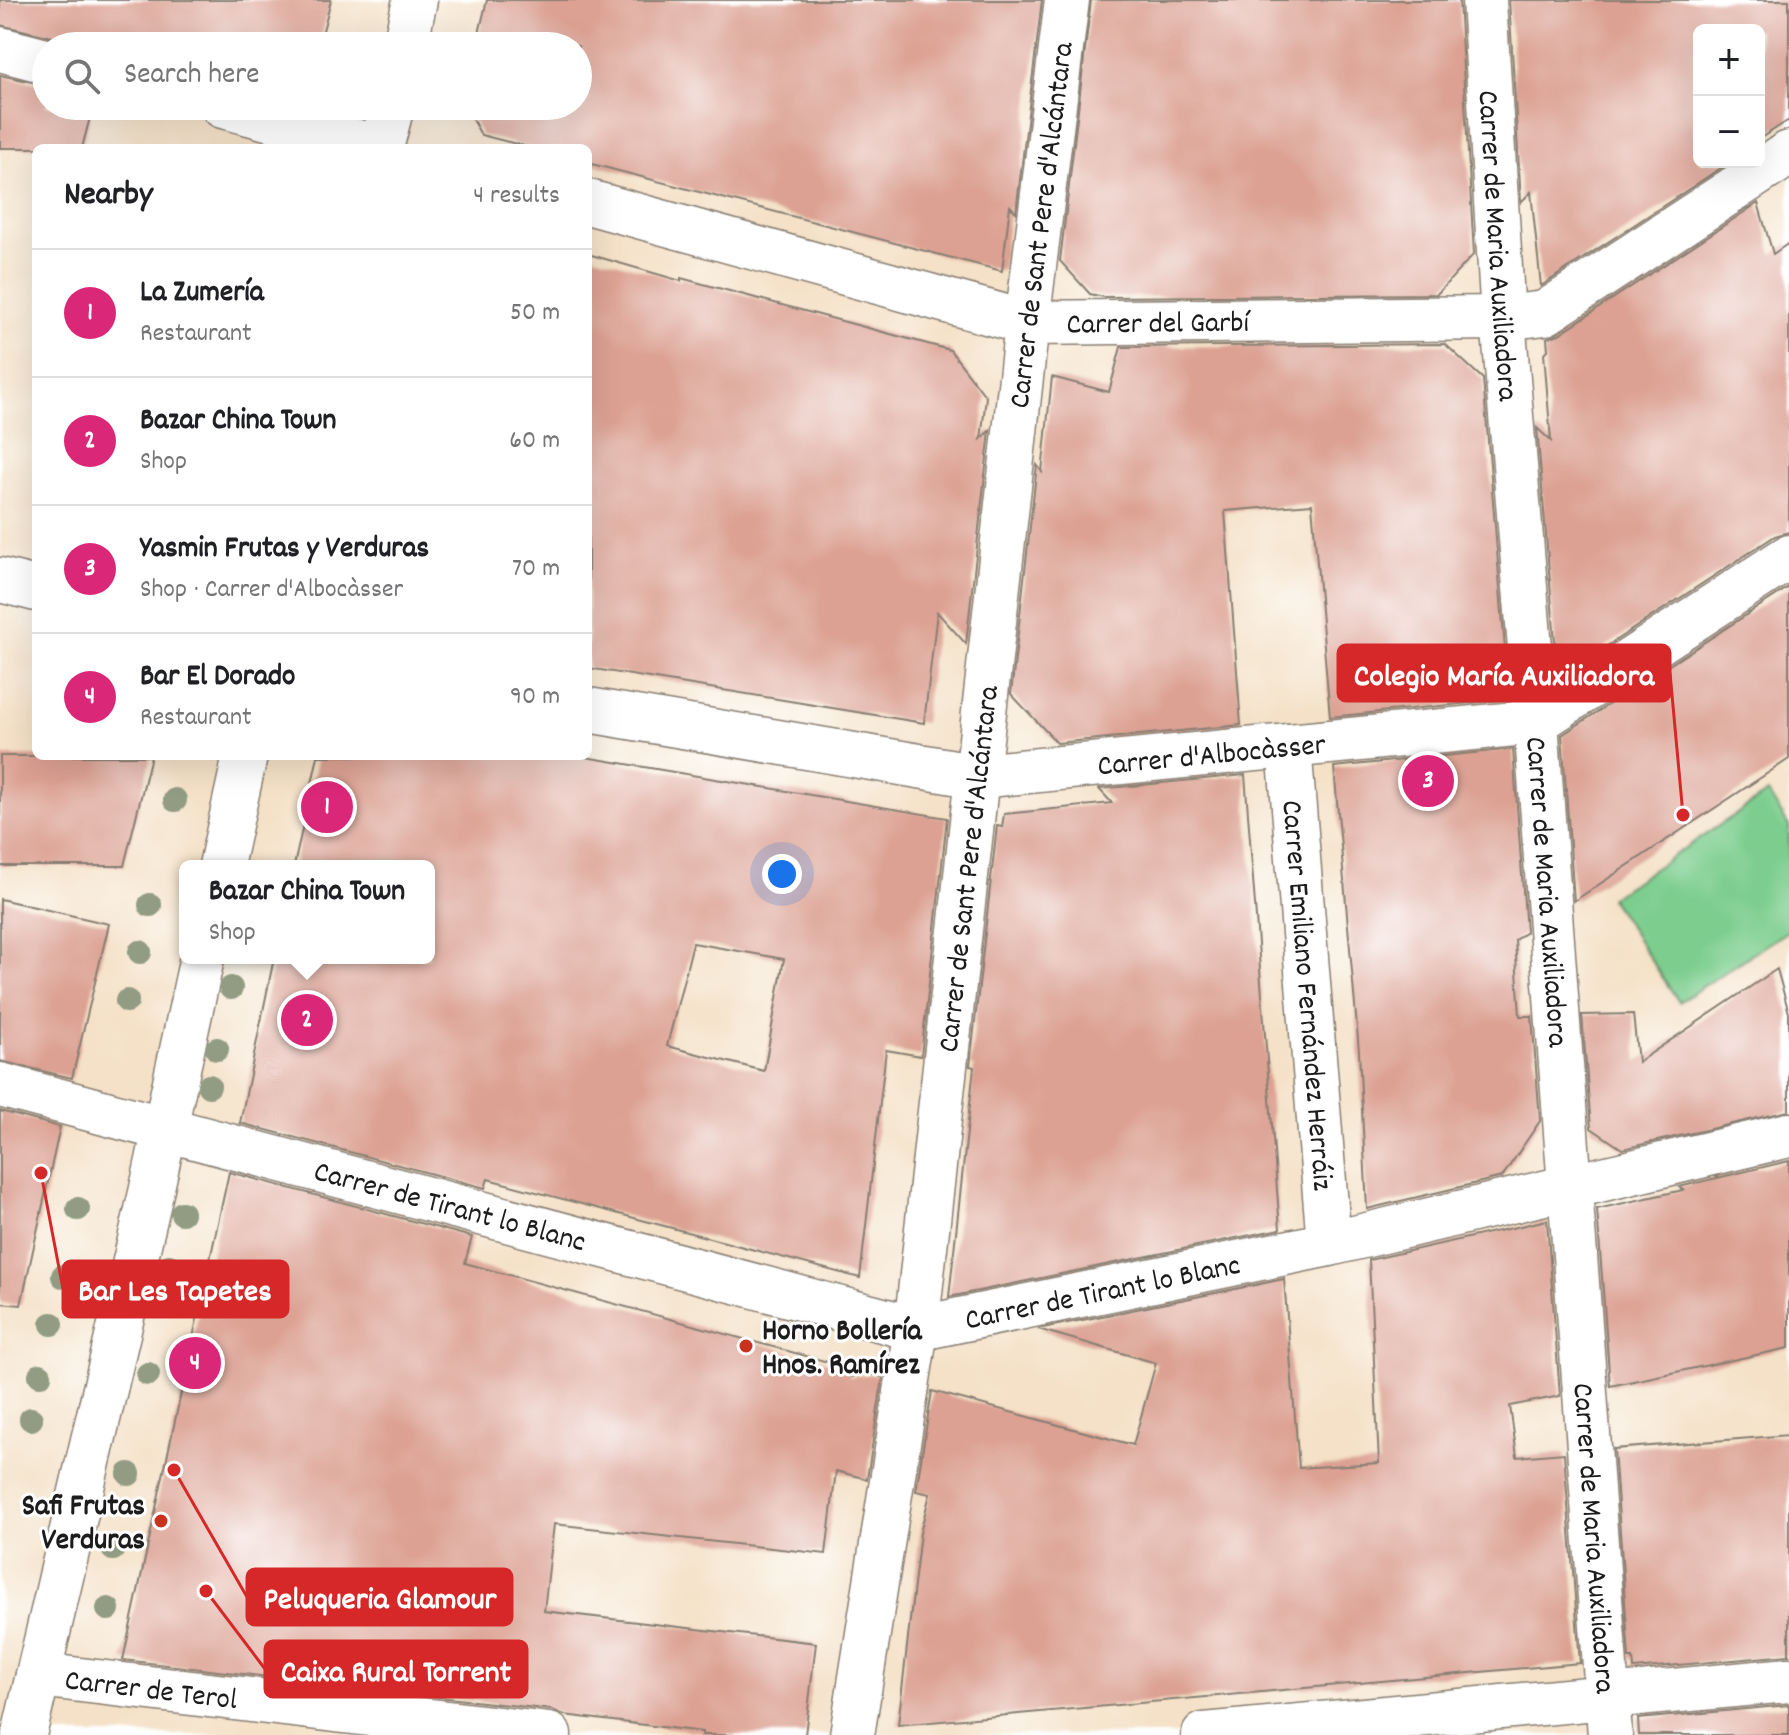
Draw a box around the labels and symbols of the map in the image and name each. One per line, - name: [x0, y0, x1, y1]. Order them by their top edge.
- street label: Carrer de Sant Pere d'Alcántara: [1001, 39, 1088, 411]
- street label: Carrer de Maria Auxiliadora: [1463, 89, 1527, 404]
- street label: Carrer del Garbí: [1066, 304, 1252, 349]
- callout: Colegio María Auxiliadora: [1338, 645, 1670, 701]
- text: Colegio María Auxiliadora: [1354, 656, 1655, 702]
- street label: Carrer de Sant Pere d'Alcántara: [930, 683, 1013, 1055]
- street label: Carrer d'Albocàsser: [1096, 725, 1328, 790]
- street label: Carrer de Maria Auxiliadora: [1511, 735, 1577, 1050]
- pin: 3: [1402, 751, 1454, 811]
- pin: 1: [301, 777, 353, 837]
- street label: Carrer Emiliano Fernández Herráiz: [1267, 799, 1342, 1193]
- your location: [762, 854, 802, 894]
- pin: 2: [281, 990, 333, 1050]
- street label: Carrer de Tirant lo Blanc: [308, 1153, 590, 1266]
- street label: Carrer de Tirant lo Blanc: [962, 1246, 1244, 1344]
- callout: Bar Les Tapetes: [63, 1261, 288, 1317]
- text: Bar Les Tapetes: [78, 1271, 272, 1317]
- place label: Horno Bollería Hnos. Ramírez: [762, 1312, 923, 1389]
- pin: 4: [169, 1333, 221, 1393]
- marker: Horno Bollería Hnos. Ramírez: [737, 1337, 755, 1355]
- street label: Carrer de Maria Auxiliadora: [1558, 1382, 1624, 1696]
- place label: Safi Frutas Verduras: [22, 1487, 145, 1564]
- marker: Safi Frutas Verduras: [152, 1512, 170, 1530]
- callout: Peluqueria Glamour: [247, 1569, 512, 1625]
- text: Peluqueria Glamour: [264, 1579, 498, 1625]
- callout: Caixa Rural Torrent: [265, 1641, 527, 1697]
- text: Caixa Rural Torrent: [281, 1652, 512, 1698]
- street label: Carrer de Terol: [62, 1661, 239, 1724]

